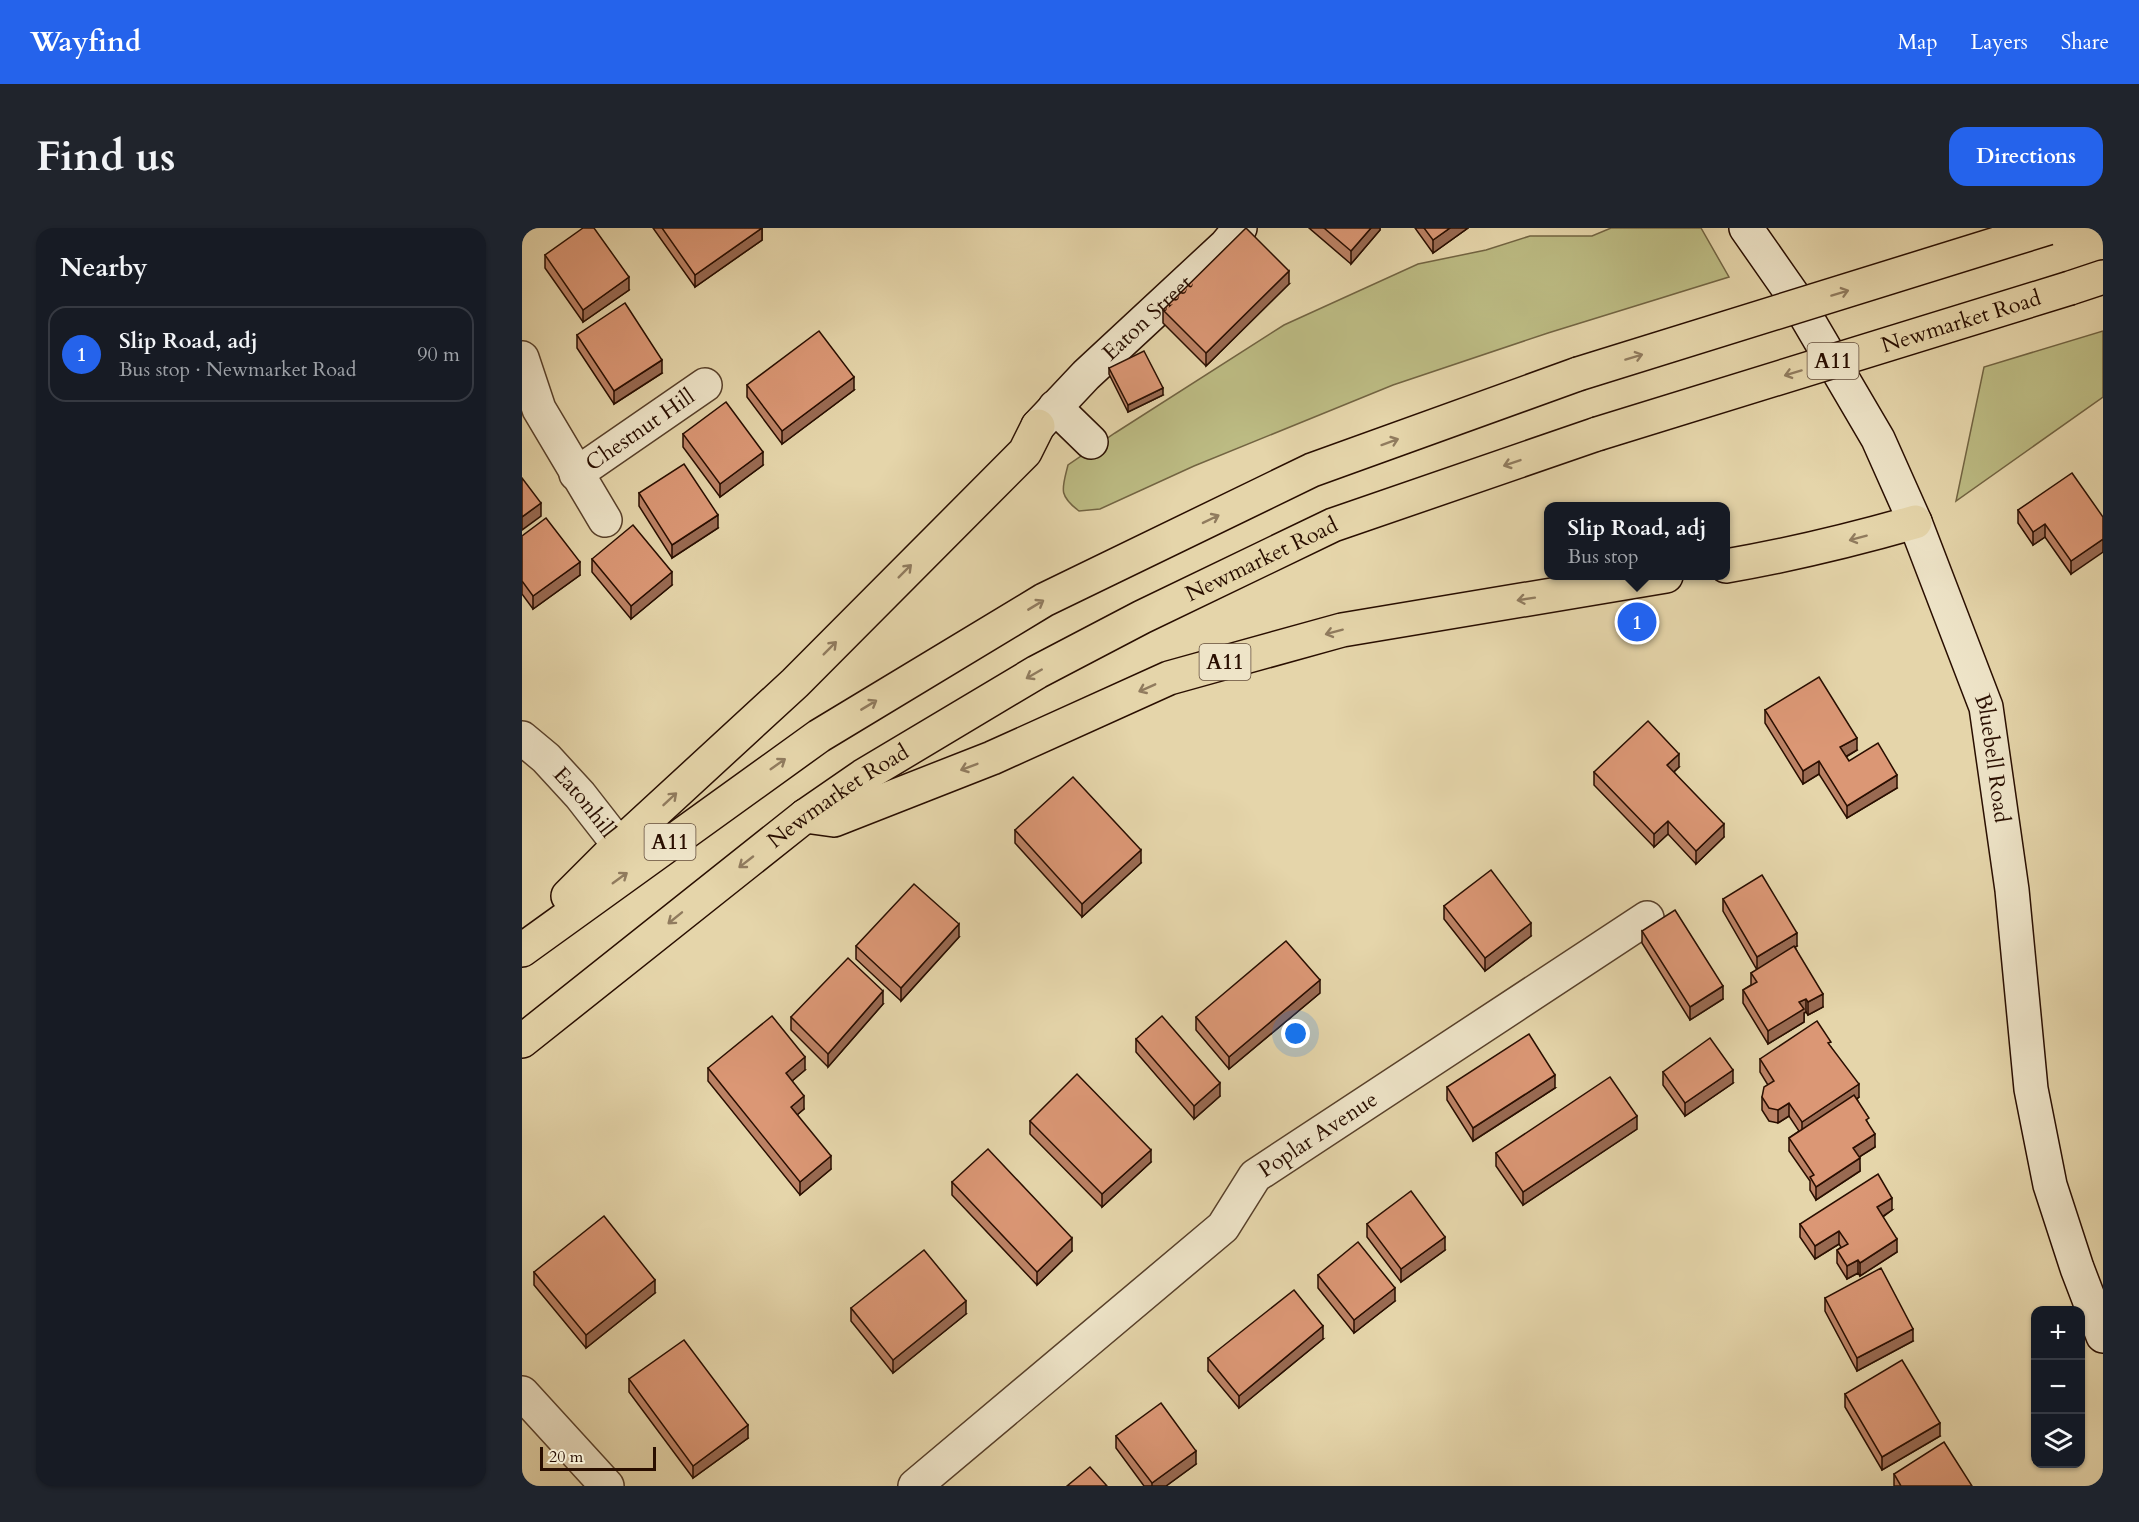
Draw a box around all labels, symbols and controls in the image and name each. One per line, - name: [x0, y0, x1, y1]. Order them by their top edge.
- text: Wayfind: [30, 23, 141, 61]
- text: Map: [1898, 28, 1938, 57]
- text: Layers: [1971, 28, 2028, 57]
- text: Share: [2061, 28, 2109, 57]
- button: Directions: [1949, 127, 2103, 186]
- text: Find us: [36, 128, 176, 185]
- text: Nearby: [60, 250, 148, 285]
- street label: Eaton Street: [1096, 268, 1199, 367]
- street label: Newmarket Road: [1877, 283, 2045, 360]
- one-way arrow: [1830, 286, 1849, 297]
- text: Slip Road, adj: [119, 326, 258, 356]
- text: 1: [76, 341, 87, 368]
- text: 90 m: [417, 341, 460, 368]
- road number: A11: [1808, 343, 1858, 379]
- one-way arrow: [1624, 350, 1643, 361]
- text: Bus stop · Newmarket Road: [119, 356, 356, 383]
- one-way arrow: [1784, 368, 1803, 379]
- street label: Chestnut Hill: [580, 381, 701, 478]
- one-way arrow: [1380, 435, 1399, 446]
- one-way arrow: [1503, 458, 1522, 469]
- popup: [1544, 502, 1730, 580]
- street label: Newmarket Road: [1180, 510, 1343, 609]
- one-way arrow: [1202, 513, 1220, 524]
- text: Slip Road, adj: [1568, 513, 1706, 543]
- one-way arrow: [1849, 532, 1868, 544]
- text: Bus stop: [1568, 543, 1639, 570]
- one-way arrow: [898, 564, 913, 579]
- one-way arrow: [1516, 593, 1536, 604]
- one-way arrow: [1027, 598, 1044, 610]
- pin: 1: [1618, 600, 1656, 644]
- one-way arrow: [1325, 627, 1344, 638]
- one-way arrow: [822, 640, 837, 655]
- road number: A11: [1200, 644, 1250, 680]
- one-way arrow: [1026, 668, 1043, 680]
- one-way arrow: [1139, 682, 1157, 694]
- street label: Bluebell Road: [1967, 689, 2017, 825]
- one-way arrow: [860, 699, 877, 711]
- street label: Newmarket Road: [761, 737, 915, 855]
- one-way arrow: [770, 758, 786, 770]
- street label: Eatonhill: [546, 760, 623, 844]
- one-way arrow: [960, 762, 979, 773]
- one-way arrow: [662, 792, 677, 806]
- road number: A11: [644, 824, 696, 860]
- one-way arrow: [738, 855, 754, 868]
- one-way arrow: [612, 872, 628, 885]
- one-way arrow: [667, 912, 683, 925]
- your location: [1281, 1019, 1310, 1048]
- street label: Poplar Avenue: [1252, 1084, 1383, 1185]
- map controls: [2031, 1306, 2085, 1468]
- button: +: [2031, 1306, 2085, 1360]
- button: −: [2031, 1360, 2085, 1414]
- button: layers: [2031, 1414, 2085, 1468]
- scale bar: [540, 1444, 656, 1472]
- text: 20 m: [549, 1446, 583, 1468]

